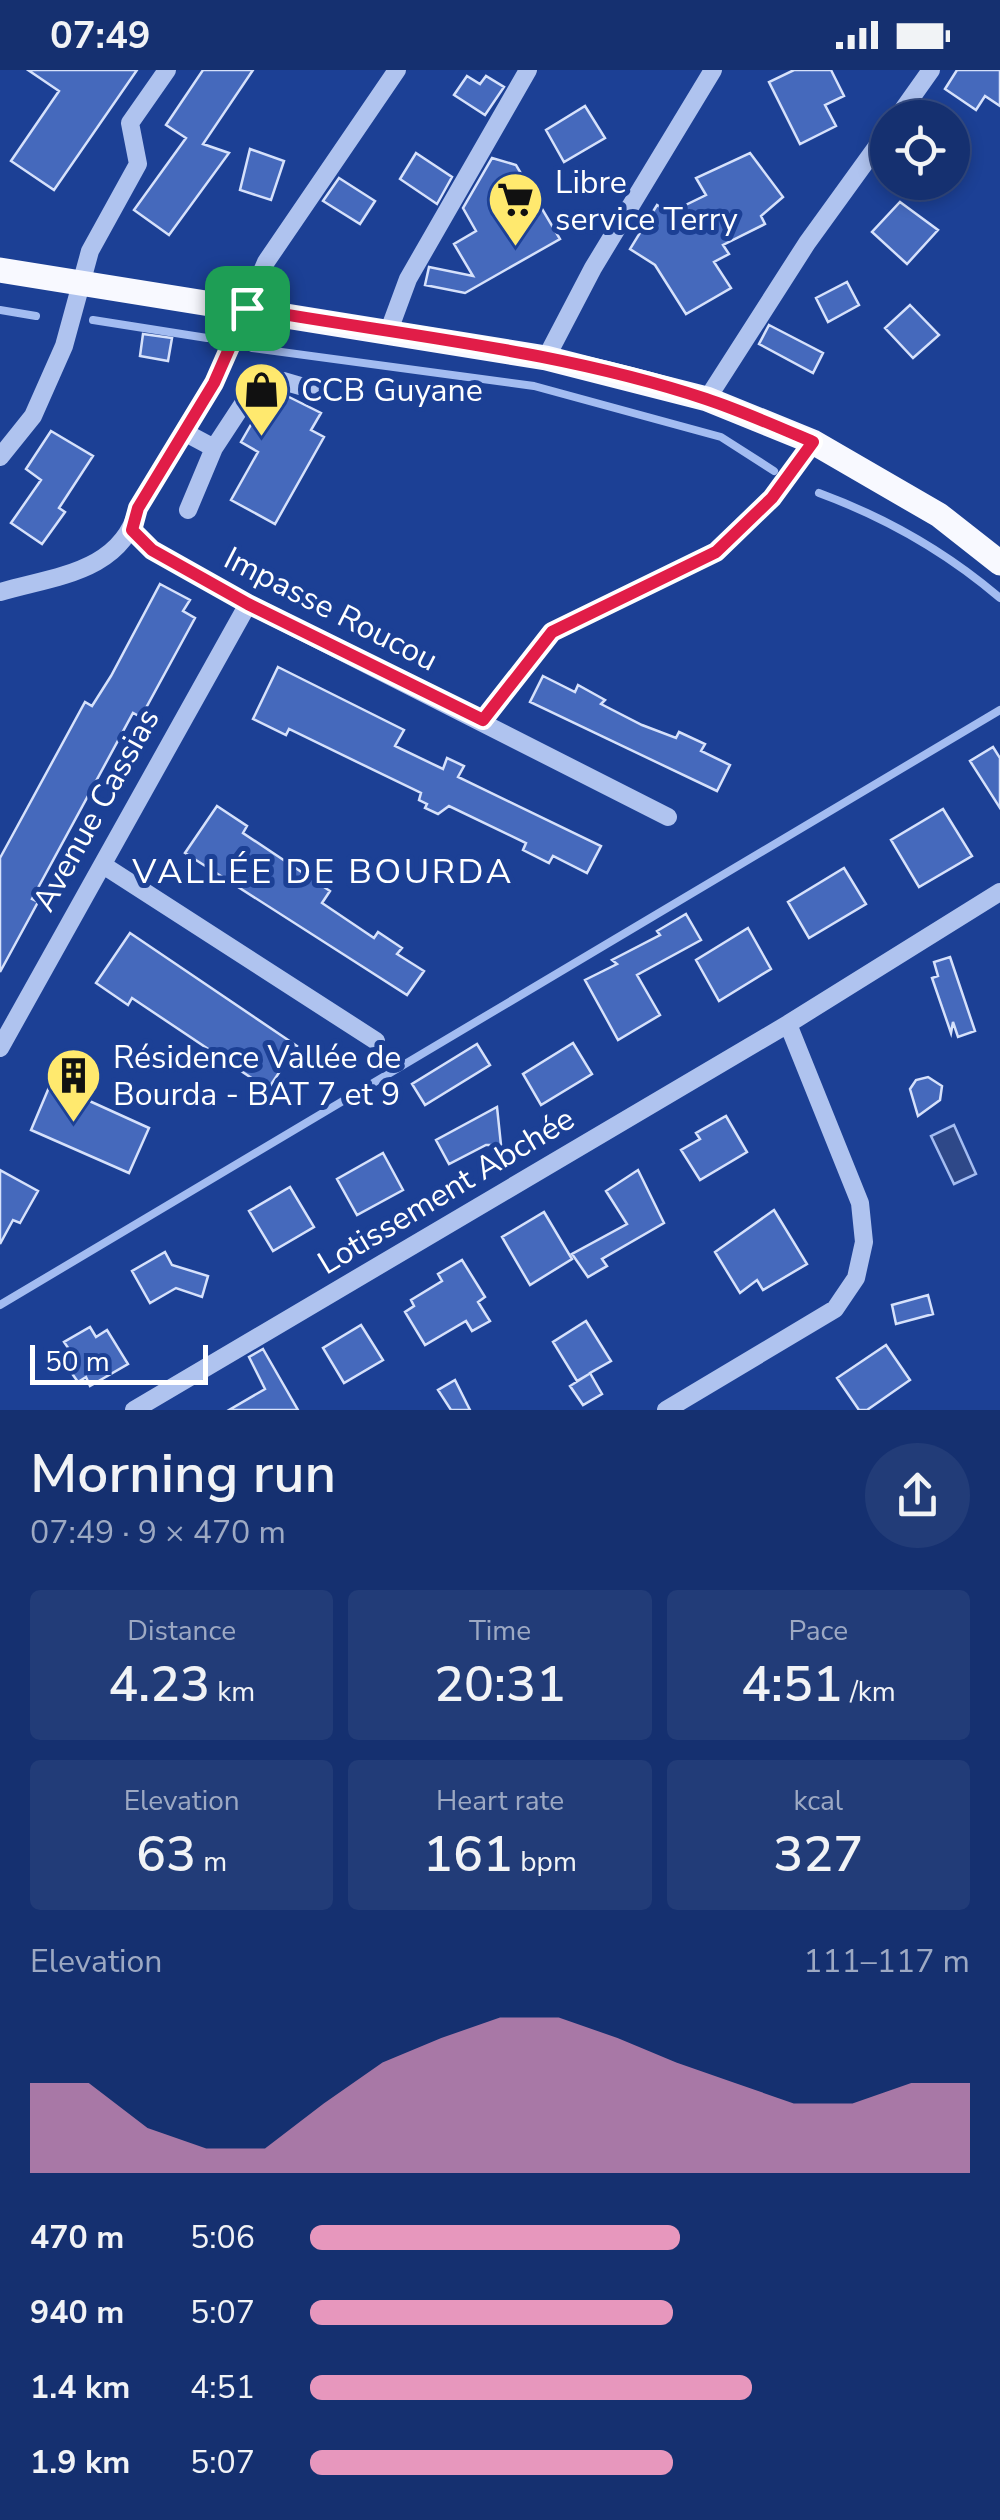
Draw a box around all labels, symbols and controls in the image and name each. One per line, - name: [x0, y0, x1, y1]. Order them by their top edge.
- text: 07:49: [50, 10, 151, 61]
- map controls: [870, 100, 970, 200]
- button: locate: [870, 100, 970, 200]
- place label: Libre service Terry: [555, 161, 738, 241]
- supermarket icon: Libre service Terry: [486, 170, 546, 249]
- pin: [205, 266, 290, 351]
- icon: arrive: [220, 281, 275, 336]
- shop icon: CCB Guyane: [232, 360, 292, 439]
- place label: CCB Guyane: [301, 369, 483, 412]
- street label: Impasse Roucou: [217, 537, 445, 681]
- street label: Avenue Cassias: [22, 701, 170, 919]
- district label: VALLÉE DE BOURDA: [131, 848, 514, 895]
- place label: Résidence Vallée de Bourda - BAT 7 et 9: [113, 1036, 401, 1116]
- building icon: Résidence Vallée de Bourda - BAT 7 et 9: [44, 1045, 104, 1124]
- street label: Lotissement Abchée: [310, 1097, 582, 1285]
- scale bar: [30, 1340, 208, 1384]
- text: 50 m: [45, 1343, 110, 1381]
- text: Morning run: [30, 1436, 336, 1511]
- button: share: [865, 1443, 970, 1548]
- text: 07:49 · 9 × 470 m: [30, 1511, 286, 1554]
- text: Distance: [127, 1612, 236, 1650]
- text: Time: [469, 1612, 531, 1650]
- text: Pace: [789, 1612, 848, 1650]
- text: 4.23: [108, 1650, 210, 1719]
- text: 20:31: [434, 1650, 566, 1719]
- text: 4:51: [741, 1650, 843, 1719]
- text: km: [210, 1673, 255, 1711]
- text: /km: [843, 1673, 896, 1711]
- text: Elevation: [124, 1782, 240, 1820]
- text: Heart rate: [436, 1782, 564, 1820]
- text: kcal: [794, 1782, 843, 1820]
- text: 63: [136, 1820, 196, 1889]
- text: 161: [423, 1820, 513, 1889]
- text: 327: [773, 1820, 863, 1889]
- text: m: [196, 1843, 227, 1881]
- text: bpm: [513, 1843, 577, 1881]
- text: Elevation: [30, 1940, 163, 1983]
- text: 111–117 m: [803, 1940, 970, 1983]
- text: 470 m: [30, 2216, 124, 2259]
- text: 5:06: [190, 2216, 255, 2259]
- text: 940 m: [30, 2291, 124, 2334]
- text: 5:07: [190, 2291, 255, 2334]
- text: 1.4 km: [30, 2366, 130, 2409]
- text: 4:51: [190, 2366, 255, 2409]
- text: 1.9 km: [30, 2441, 130, 2484]
- text: 5:07: [190, 2441, 255, 2484]

